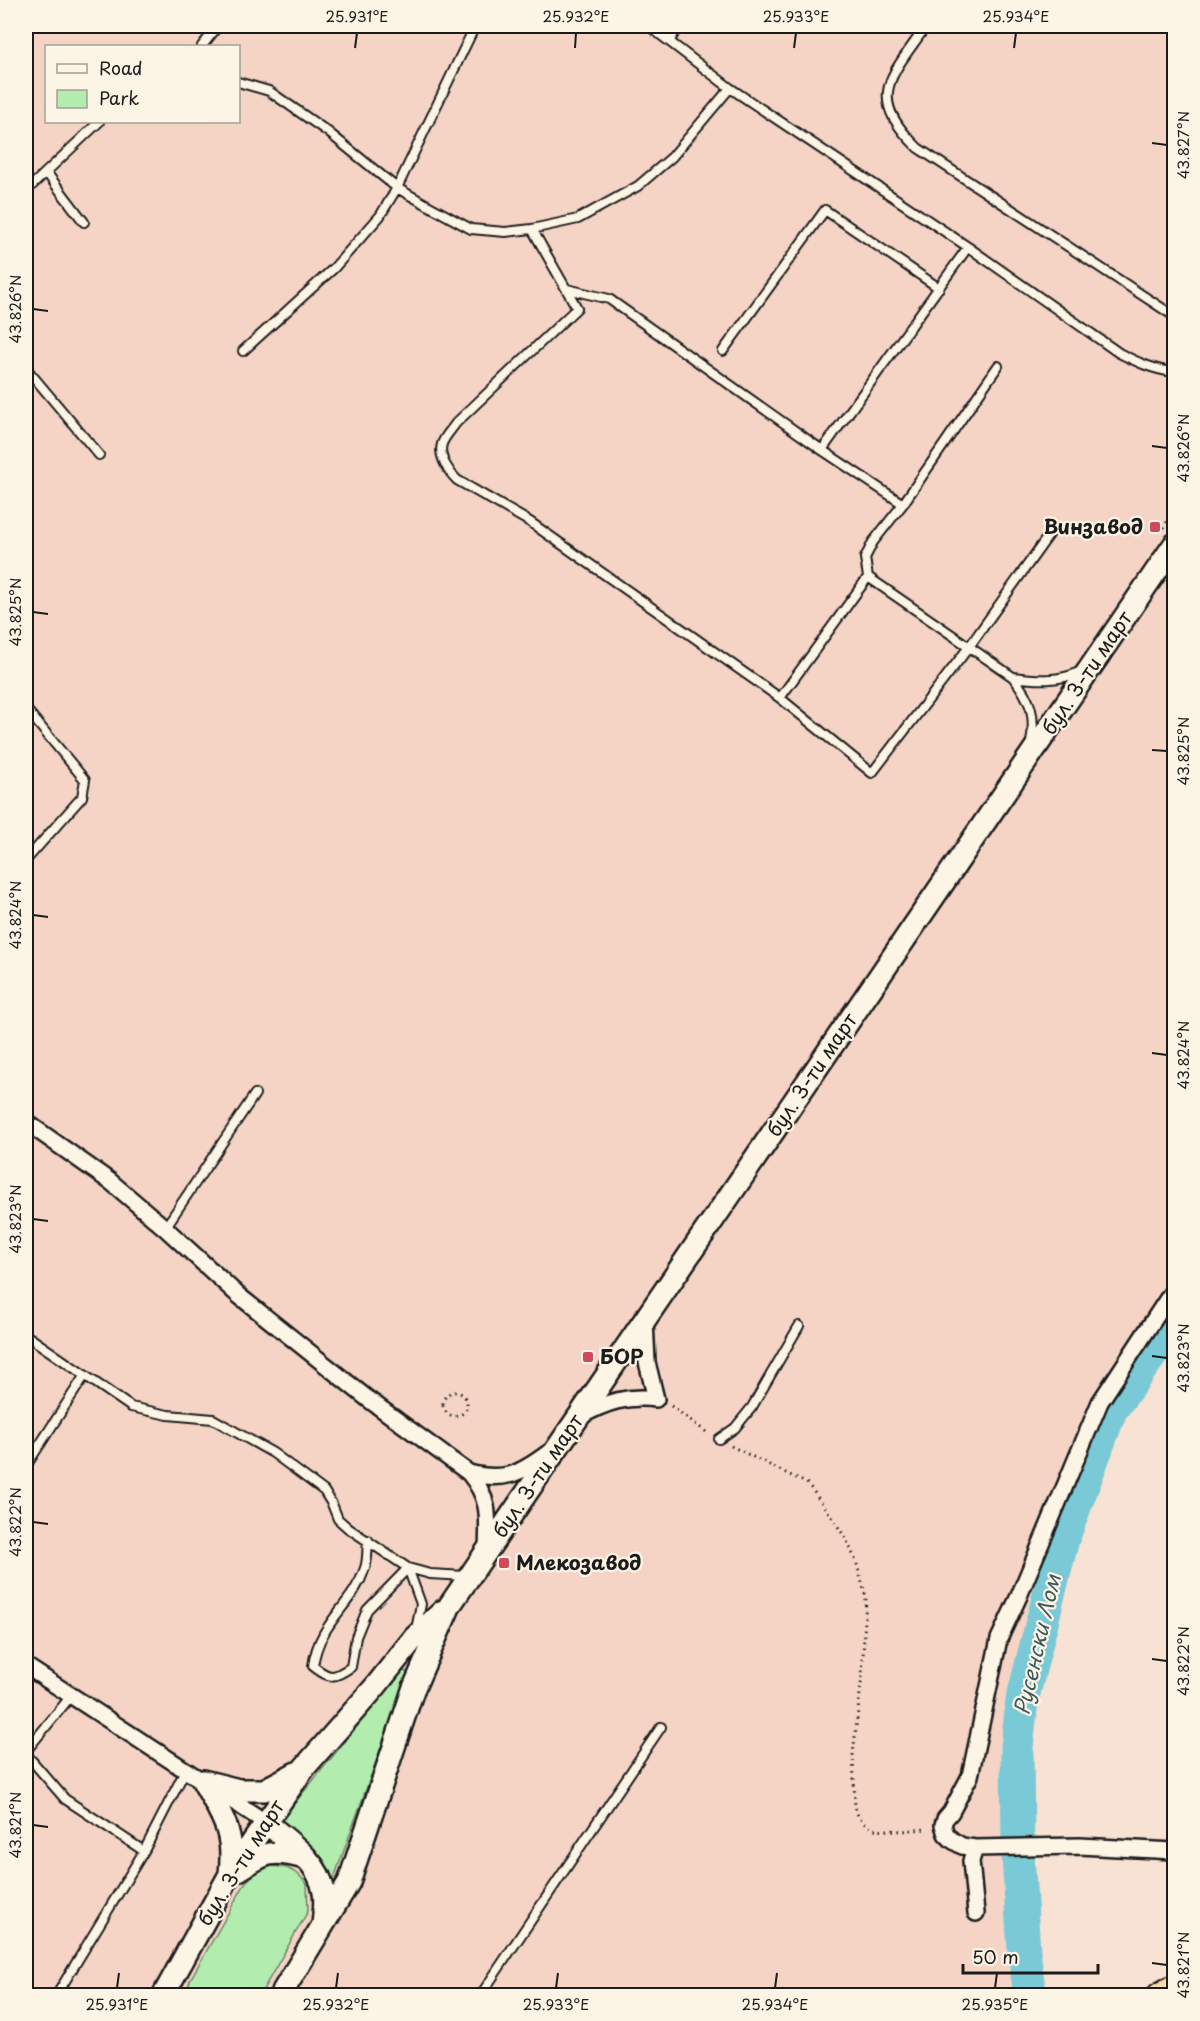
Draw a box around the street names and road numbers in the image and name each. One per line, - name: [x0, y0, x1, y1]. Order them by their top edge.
- street label: бул. 3-ти март: [1034, 604, 1139, 740]
- street label: бул. 3-ти март: [759, 1006, 864, 1142]
- street label: бул. 3-ти март: [485, 1407, 590, 1543]
- street label: бул. 3-ти март: [189, 1793, 291, 1931]

